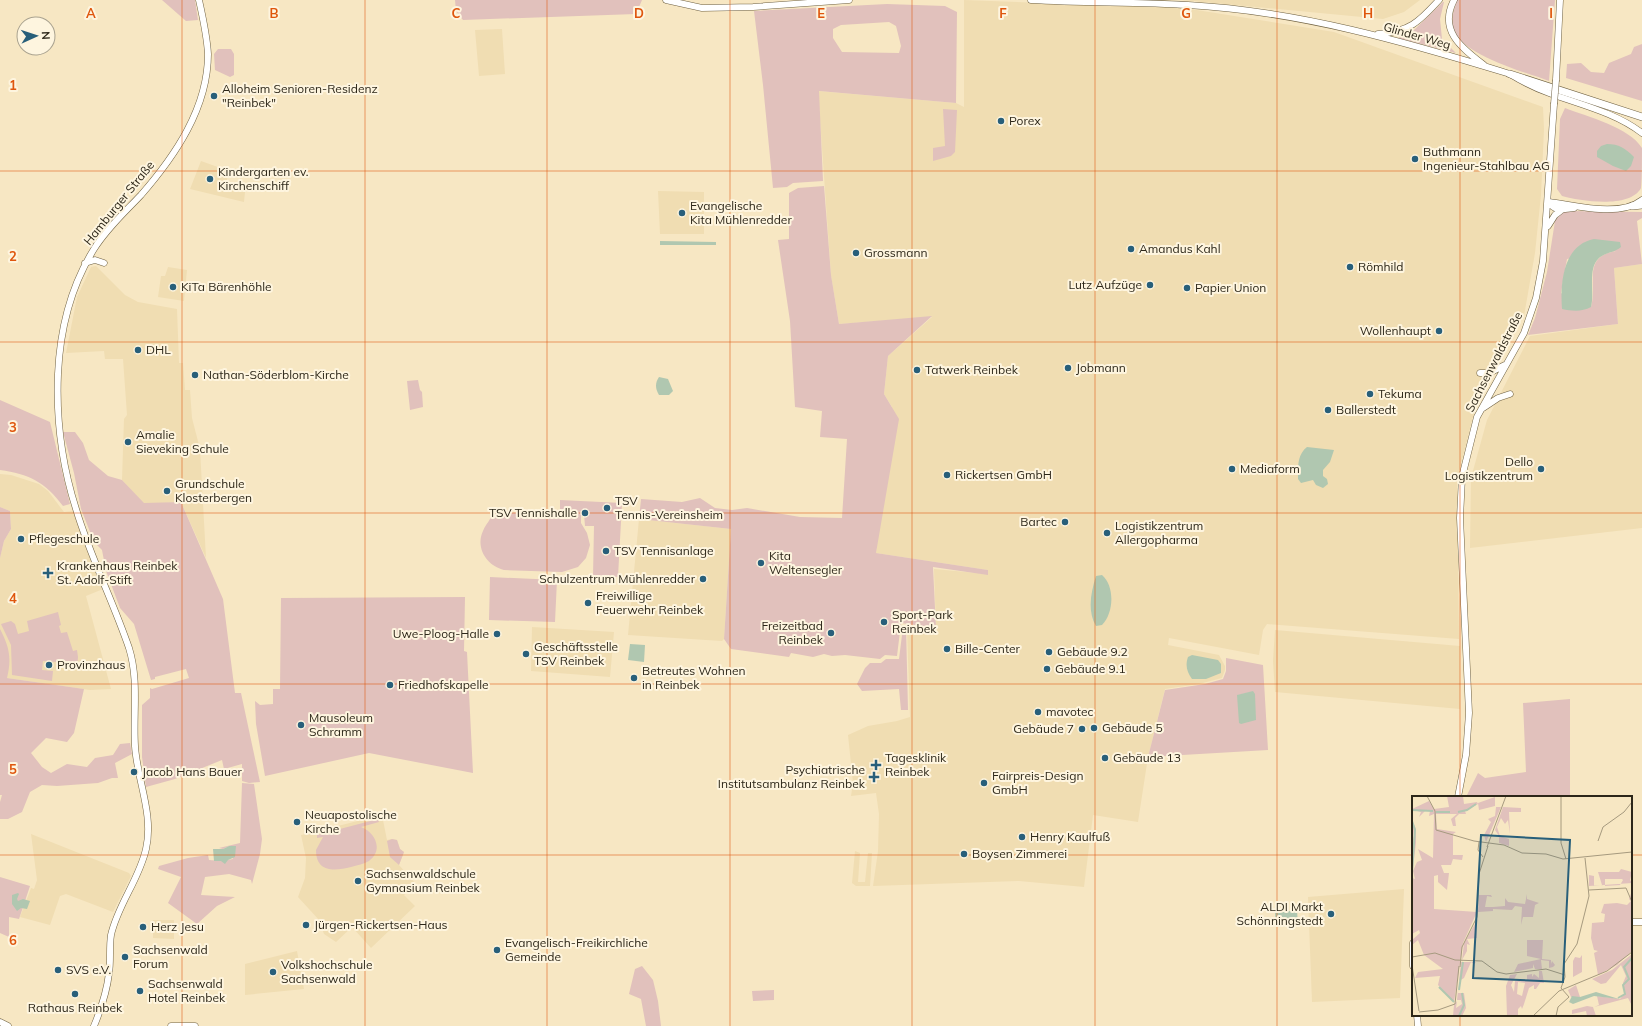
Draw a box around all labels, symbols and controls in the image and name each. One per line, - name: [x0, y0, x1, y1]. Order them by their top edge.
- text: A: [86, 5, 96, 21]
- text: B: [270, 5, 279, 21]
- text: C: [452, 5, 461, 21]
- text: D: [634, 5, 644, 21]
- text: E: [817, 5, 825, 21]
- text: F: [999, 5, 1007, 21]
- text: G: [1181, 5, 1191, 21]
- text: H: [1363, 5, 1373, 21]
- text: I: [1549, 5, 1553, 21]
- north arrow: [16, 16, 56, 56]
- street label: Glinder Weg: [1382, 19, 1452, 52]
- text: N: [39, 31, 53, 40]
- text: 1: [9, 77, 17, 93]
- place label: Alloheim Senioren-Residenz "Reinbek": [222, 81, 378, 110]
- marker: Alloheim Senioren-Residenz "Reinbek": [209, 91, 219, 101]
- place label: Porex: [1009, 113, 1041, 128]
- marker: Porex: [996, 116, 1006, 126]
- place label: Buthmann Ingenieur-Stahlbau AG: [1423, 144, 1550, 173]
- marker: Buthmann Ingenieur-Stahlbau AG: [1410, 154, 1420, 164]
- street label: Hamburger Straße: [80, 158, 157, 248]
- place label: Kindergarten ev. Kirchenschiff: [218, 164, 308, 193]
- marker: Kindergarten ev. Kirchenschiff: [205, 174, 215, 184]
- place label: Evangelische Kita Mühlenredder: [690, 198, 792, 227]
- marker: Evangelische Kita Mühlenredder: [677, 208, 687, 218]
- place label: Amandus Kahl: [1139, 241, 1221, 256]
- marker: Amandus Kahl: [1126, 244, 1136, 254]
- place label: Grossmann: [864, 245, 928, 260]
- text: 2: [9, 248, 17, 264]
- marker: Grossmann: [851, 248, 861, 258]
- place label: Römhild: [1358, 259, 1404, 274]
- marker: Römhild: [1345, 262, 1355, 272]
- place label: Lutz Aufzüge: [1068, 277, 1142, 292]
- place label: KiTa Bärenhöhle: [181, 279, 272, 294]
- marker: Lutz Aufzüge: [1145, 280, 1155, 290]
- place label: Papier Union: [1195, 280, 1266, 295]
- marker: KiTa Bärenhöhle: [168, 282, 178, 292]
- marker: Papier Union: [1182, 283, 1192, 293]
- street label: Sachsenwaldstraße: [1462, 309, 1525, 414]
- place label: Wollenhaupt: [1360, 323, 1431, 338]
- marker: Wollenhaupt: [1434, 326, 1444, 336]
- place label: DHL: [146, 342, 171, 357]
- marker: DHL: [133, 345, 143, 355]
- place label: Jobmann: [1076, 360, 1126, 375]
- place label: Tatwerk Reinbek: [925, 362, 1019, 377]
- marker: Jobmann: [1063, 363, 1073, 373]
- marker: Tatwerk Reinbek: [912, 365, 922, 375]
- place label: Nathan-Söderblom-Kirche: [203, 367, 349, 382]
- marker: Nathan-Söderblom-Kirche: [190, 370, 200, 380]
- place label: Tekuma: [1378, 386, 1422, 401]
- marker: Tekuma: [1365, 389, 1375, 399]
- place label: Ballerstedt: [1336, 402, 1396, 417]
- marker: Ballerstedt: [1323, 405, 1333, 415]
- text: 3: [9, 419, 17, 435]
- place label: Amalie Sieveking Schule: [136, 427, 229, 456]
- marker: Amalie Sieveking Schule: [123, 437, 133, 447]
- place label: Dello Logistikzentrum: [1445, 454, 1533, 483]
- place label: Mediaform: [1240, 461, 1300, 476]
- marker: Mediaform: [1227, 464, 1237, 474]
- marker: Dello Logistikzentrum: [1536, 464, 1546, 474]
- place label: Rickertsen GmbH: [955, 467, 1052, 482]
- marker: Rickertsen GmbH: [942, 470, 952, 480]
- place label: Grundschule Klosterbergen: [175, 476, 252, 505]
- marker: Grundschule Klosterbergen: [162, 486, 172, 496]
- place label: TSV Tennis-Vereinsheim: [615, 493, 723, 522]
- marker: TSV Tennis-Vereinsheim: [602, 503, 612, 513]
- place label: TSV Tennishalle: [489, 505, 577, 520]
- marker: TSV Tennishalle: [580, 508, 590, 518]
- place label: Bartec: [1020, 514, 1057, 529]
- marker: Bartec: [1060, 517, 1070, 527]
- place label: Logistikzentrum Allergopharma: [1115, 518, 1203, 547]
- marker: Logistikzentrum Allergopharma: [1102, 528, 1112, 538]
- place label: Pflegeschule: [29, 531, 99, 546]
- marker: Pflegeschule: [16, 534, 26, 544]
- place label: TSV Tennisanlage: [614, 543, 714, 558]
- marker: TSV Tennisanlage: [601, 546, 611, 556]
- place label: Kita Weltensegler: [769, 548, 843, 577]
- place label: Krankenhaus Reinbek St. Adolf-Stift: [57, 558, 178, 587]
- marker: Kita Weltensegler: [756, 558, 766, 568]
- marker: Krankenhaus Reinbek St. Adolf-Stift: [42, 567, 54, 579]
- place label: Schulzentrum Mühlenredder: [539, 571, 696, 586]
- marker: Schulzentrum Mühlenredder: [698, 574, 708, 584]
- place label: Freiwillige Feuerwehr Reinbek: [596, 588, 704, 617]
- text: 4: [9, 590, 17, 606]
- marker: Freiwillige Feuerwehr Reinbek: [583, 598, 593, 608]
- place label: Sport-Park Reinbek: [892, 607, 953, 636]
- marker: Sport-Park Reinbek: [879, 617, 889, 627]
- place label: Freizeitbad Reinbek: [761, 618, 824, 647]
- place label: Uwe-Ploog-Halle: [393, 626, 489, 641]
- marker: Freizeitbad Reinbek: [826, 628, 836, 638]
- marker: Uwe-Ploog-Halle: [492, 629, 502, 639]
- place label: Geschäftsstelle TSV Reinbek: [534, 639, 618, 668]
- place label: Bille-Center: [955, 641, 1021, 656]
- marker: Bille-Center: [942, 644, 952, 654]
- place label: Gebäude 9.2: [1057, 644, 1128, 659]
- marker: Gebäude 9.2: [1044, 647, 1054, 657]
- marker: Geschäftsstelle TSV Reinbek: [521, 649, 531, 659]
- place label: Provinzhaus: [57, 657, 125, 672]
- marker: Provinzhaus: [44, 660, 54, 670]
- place label: Gebäude 9.1: [1055, 661, 1126, 676]
- place label: Betreutes Wohnen in Reinbek: [642, 663, 745, 692]
- marker: Gebäude 9.1: [1042, 664, 1052, 674]
- marker: Betreutes Wohnen in Reinbek: [629, 673, 639, 683]
- place label: Friedhofskapelle: [398, 677, 489, 692]
- marker: Friedhofskapelle: [385, 680, 395, 690]
- place label: mavotec: [1046, 704, 1093, 719]
- marker: mavotec: [1033, 707, 1043, 717]
- place label: Mausoleum Schramm: [309, 710, 373, 739]
- marker: Mausoleum Schramm: [296, 720, 306, 730]
- place label: Gebäude 5: [1102, 720, 1163, 735]
- place label: Gebäude 7: [1013, 721, 1074, 736]
- marker: Gebäude 5: [1089, 723, 1099, 733]
- marker: Gebäude 7: [1077, 724, 1087, 734]
- place label: Tagesklinik Reinbek: [885, 750, 947, 779]
- place label: Gebäude 13: [1113, 750, 1181, 765]
- marker: Gebäude 13: [1100, 753, 1110, 763]
- marker: Tagesklinik Reinbek: [870, 759, 882, 771]
- text: 5: [9, 761, 17, 777]
- place label: Psychiatrische Institutsambulanz Reinbek: [718, 762, 866, 791]
- place label: Jacob Hans Bauer: [142, 764, 242, 779]
- marker: Jacob Hans Bauer: [129, 767, 139, 777]
- place label: Fairpreis-Design GmbH: [992, 768, 1083, 797]
- marker: Psychiatrische Institutsambulanz Reinbek: [868, 771, 880, 783]
- marker: Fairpreis-Design GmbH: [979, 778, 989, 788]
- inset map: [1412, 796, 1632, 1016]
- place label: Neuapostolische Kirche: [305, 807, 397, 836]
- marker: Neuapostolische Kirche: [292, 817, 302, 827]
- place label: Henry Kaulfuß: [1030, 829, 1111, 844]
- marker: Henry Kaulfuß: [1017, 832, 1027, 842]
- place label: Boysen Zimmerei: [972, 846, 1067, 861]
- marker: Boysen Zimmerei: [959, 849, 969, 859]
- place label: Sachsenwaldschule Gymnasium Reinbek: [366, 866, 481, 895]
- marker: Sachsenwaldschule Gymnasium Reinbek: [353, 876, 363, 886]
- place label: ALDI Markt Schönningstedt: [1237, 899, 1323, 928]
- marker: ALDI Markt Schönningstedt: [1326, 909, 1336, 919]
- place label: Jürgen-Rickertsen-Haus: [314, 917, 448, 932]
- place label: Herz Jesu: [151, 919, 204, 934]
- marker: Jürgen-Rickertsen-Haus: [301, 920, 311, 930]
- marker: Herz Jesu: [138, 922, 148, 932]
- text: 6: [9, 932, 17, 948]
- place label: Evangelisch-Freikirchliche Gemeinde: [505, 935, 648, 964]
- place label: Sachsenwald Forum: [133, 942, 208, 971]
- marker: Evangelisch-Freikirchliche Gemeinde: [492, 945, 502, 955]
- marker: Sachsenwald Forum: [120, 952, 130, 962]
- place label: Volkshochschule Sachsenwald: [281, 957, 373, 986]
- place label: SVS e.V.: [66, 962, 111, 977]
- marker: SVS e.V.: [53, 965, 63, 975]
- marker: Volkshochschule Sachsenwald: [268, 967, 278, 977]
- place label: Sachsenwald Hotel Reinbek: [148, 976, 226, 1005]
- marker: Sachsenwald Hotel Reinbek: [135, 986, 145, 996]
- marker: Rathaus Reinbek: [70, 989, 80, 999]
- place label: Rathaus Reinbek: [28, 1000, 123, 1015]

